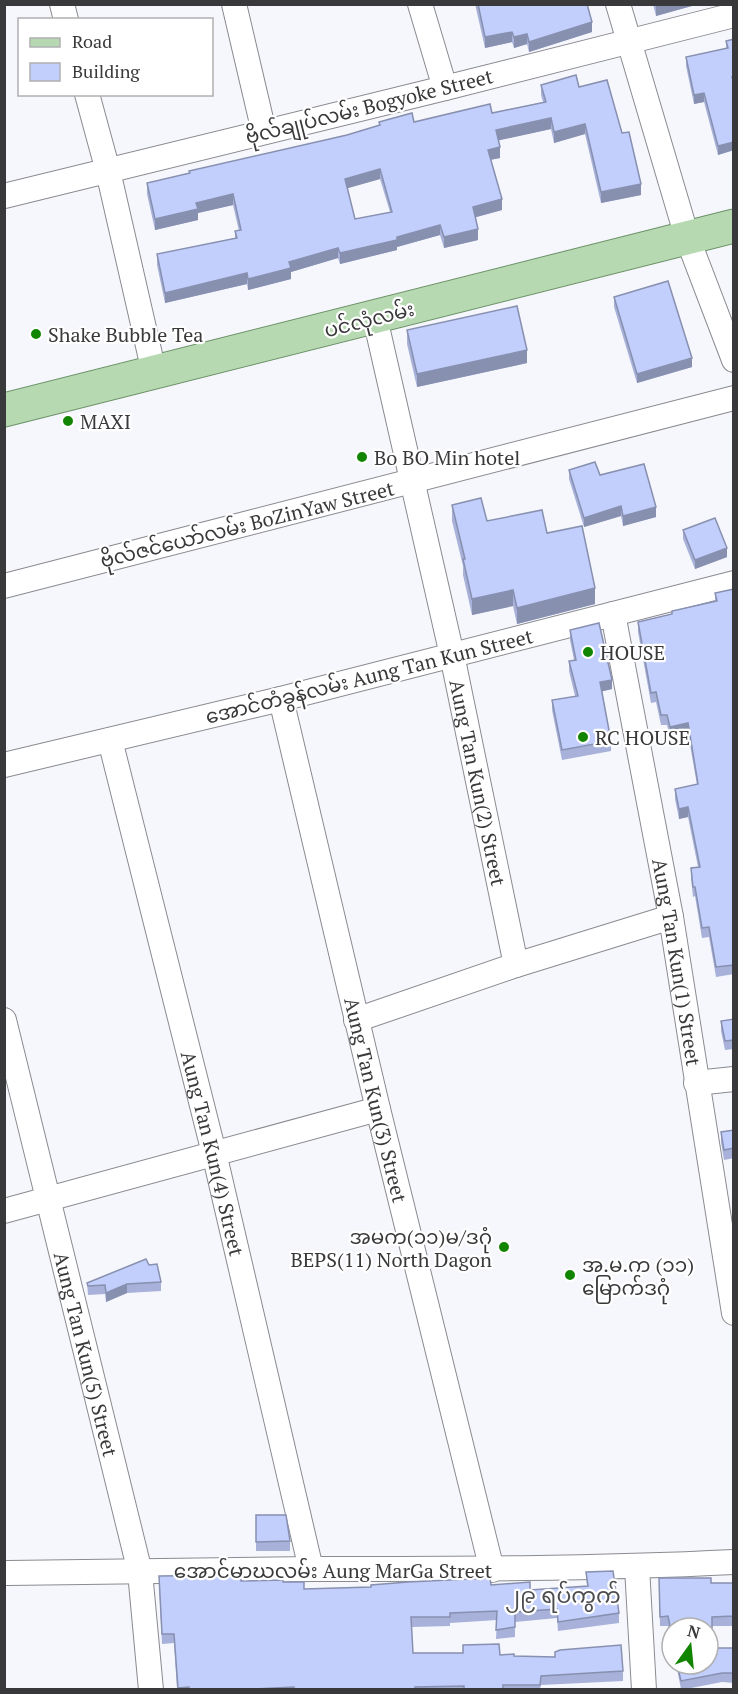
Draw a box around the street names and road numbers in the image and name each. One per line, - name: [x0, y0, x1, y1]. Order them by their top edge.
- street label: ဗိုလ်ချုပ်လမ်း Bogyoke Street: [242, 62, 497, 154]
- street label: ပင်လုံလမ်း: [321, 295, 418, 347]
- street label: ဗိုလ်ဇင်ယော်လမ်း BoZinYaw Street: [97, 474, 398, 578]
- street label: အောင်တံခွန်လမ်း Aung Tan Kun Street: [202, 622, 537, 733]
- street label: Aung Tan Kun(2) Street: [444, 677, 513, 889]
- street label: Aung Tan Kun(1) Street: [647, 856, 708, 1068]
- street label: Aung Tan Kun(3) Street: [339, 995, 414, 1206]
- street label: Aung Tan Kun(4) Street: [175, 1048, 251, 1259]
- street label: Aung Tan Kun(5) Street: [48, 1249, 125, 1460]
- street label: အောင်မာဃလမ်း Aung MarGa Street: [174, 1557, 493, 1584]

